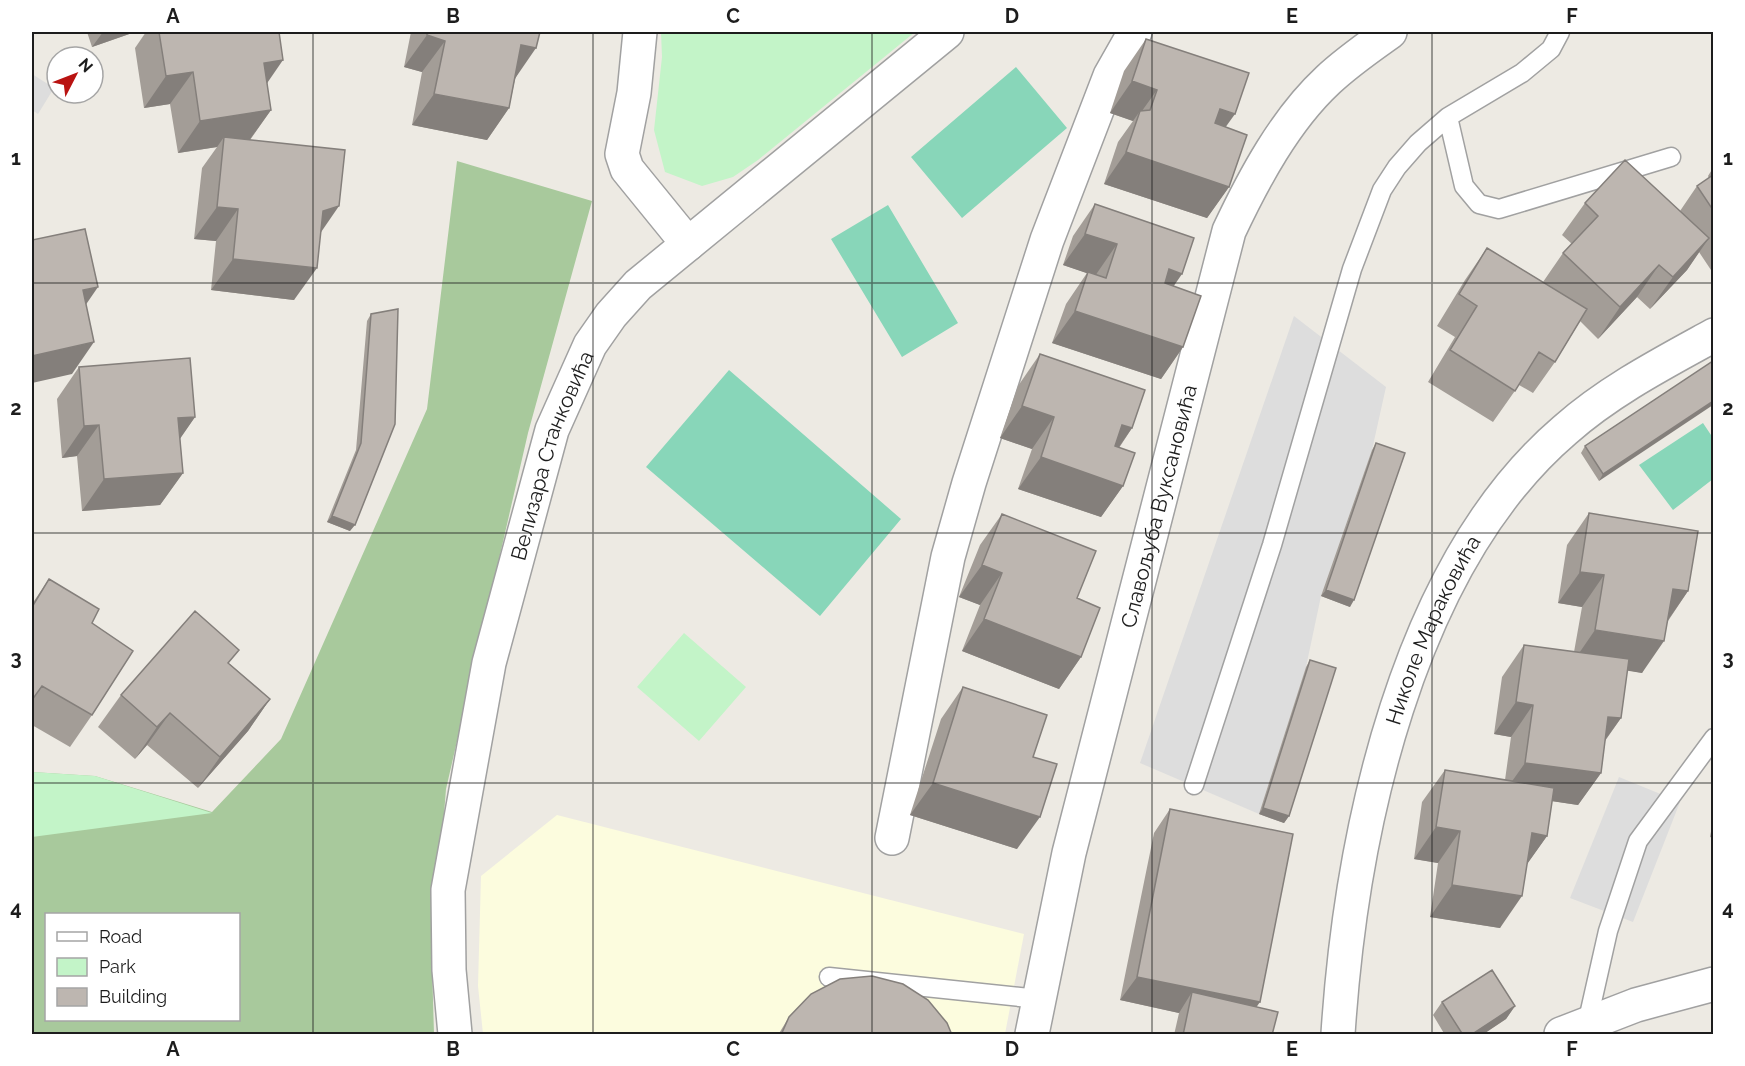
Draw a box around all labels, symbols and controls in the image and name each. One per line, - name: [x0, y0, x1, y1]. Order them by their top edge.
- text: A: [166, 4, 180, 28]
- text: B: [446, 4, 460, 28]
- text: C: [726, 4, 740, 28]
- text: D: [1005, 4, 1019, 28]
- text: E: [1286, 4, 1298, 28]
- text: F: [1566, 4, 1578, 28]
- north arrow: [45, 45, 105, 105]
- text: N: [75, 54, 97, 76]
- text: 1: [11, 146, 21, 170]
- text: 1: [1723, 146, 1733, 170]
- street label: Велизара Станковића: [505, 347, 598, 563]
- street label: Славољуба Вуксановића: [1115, 382, 1202, 630]
- text: 2: [10, 396, 22, 420]
- text: 2: [1722, 396, 1734, 420]
- street label: Николе Мараковића: [1380, 530, 1485, 728]
- text: 3: [10, 646, 22, 670]
- text: 3: [1722, 646, 1734, 670]
- text: 4: [10, 896, 22, 920]
- text: 4: [1722, 896, 1734, 920]
- legend: [45, 913, 240, 1021]
- text: Road: [99, 926, 142, 947]
- text: Park: [99, 956, 136, 977]
- text: Building: [99, 986, 167, 1007]
- text: A: [166, 1037, 180, 1061]
- text: B: [446, 1037, 460, 1061]
- text: C: [726, 1037, 740, 1061]
- text: D: [1005, 1037, 1019, 1061]
- text: E: [1286, 1037, 1298, 1061]
- text: F: [1566, 1037, 1578, 1061]

